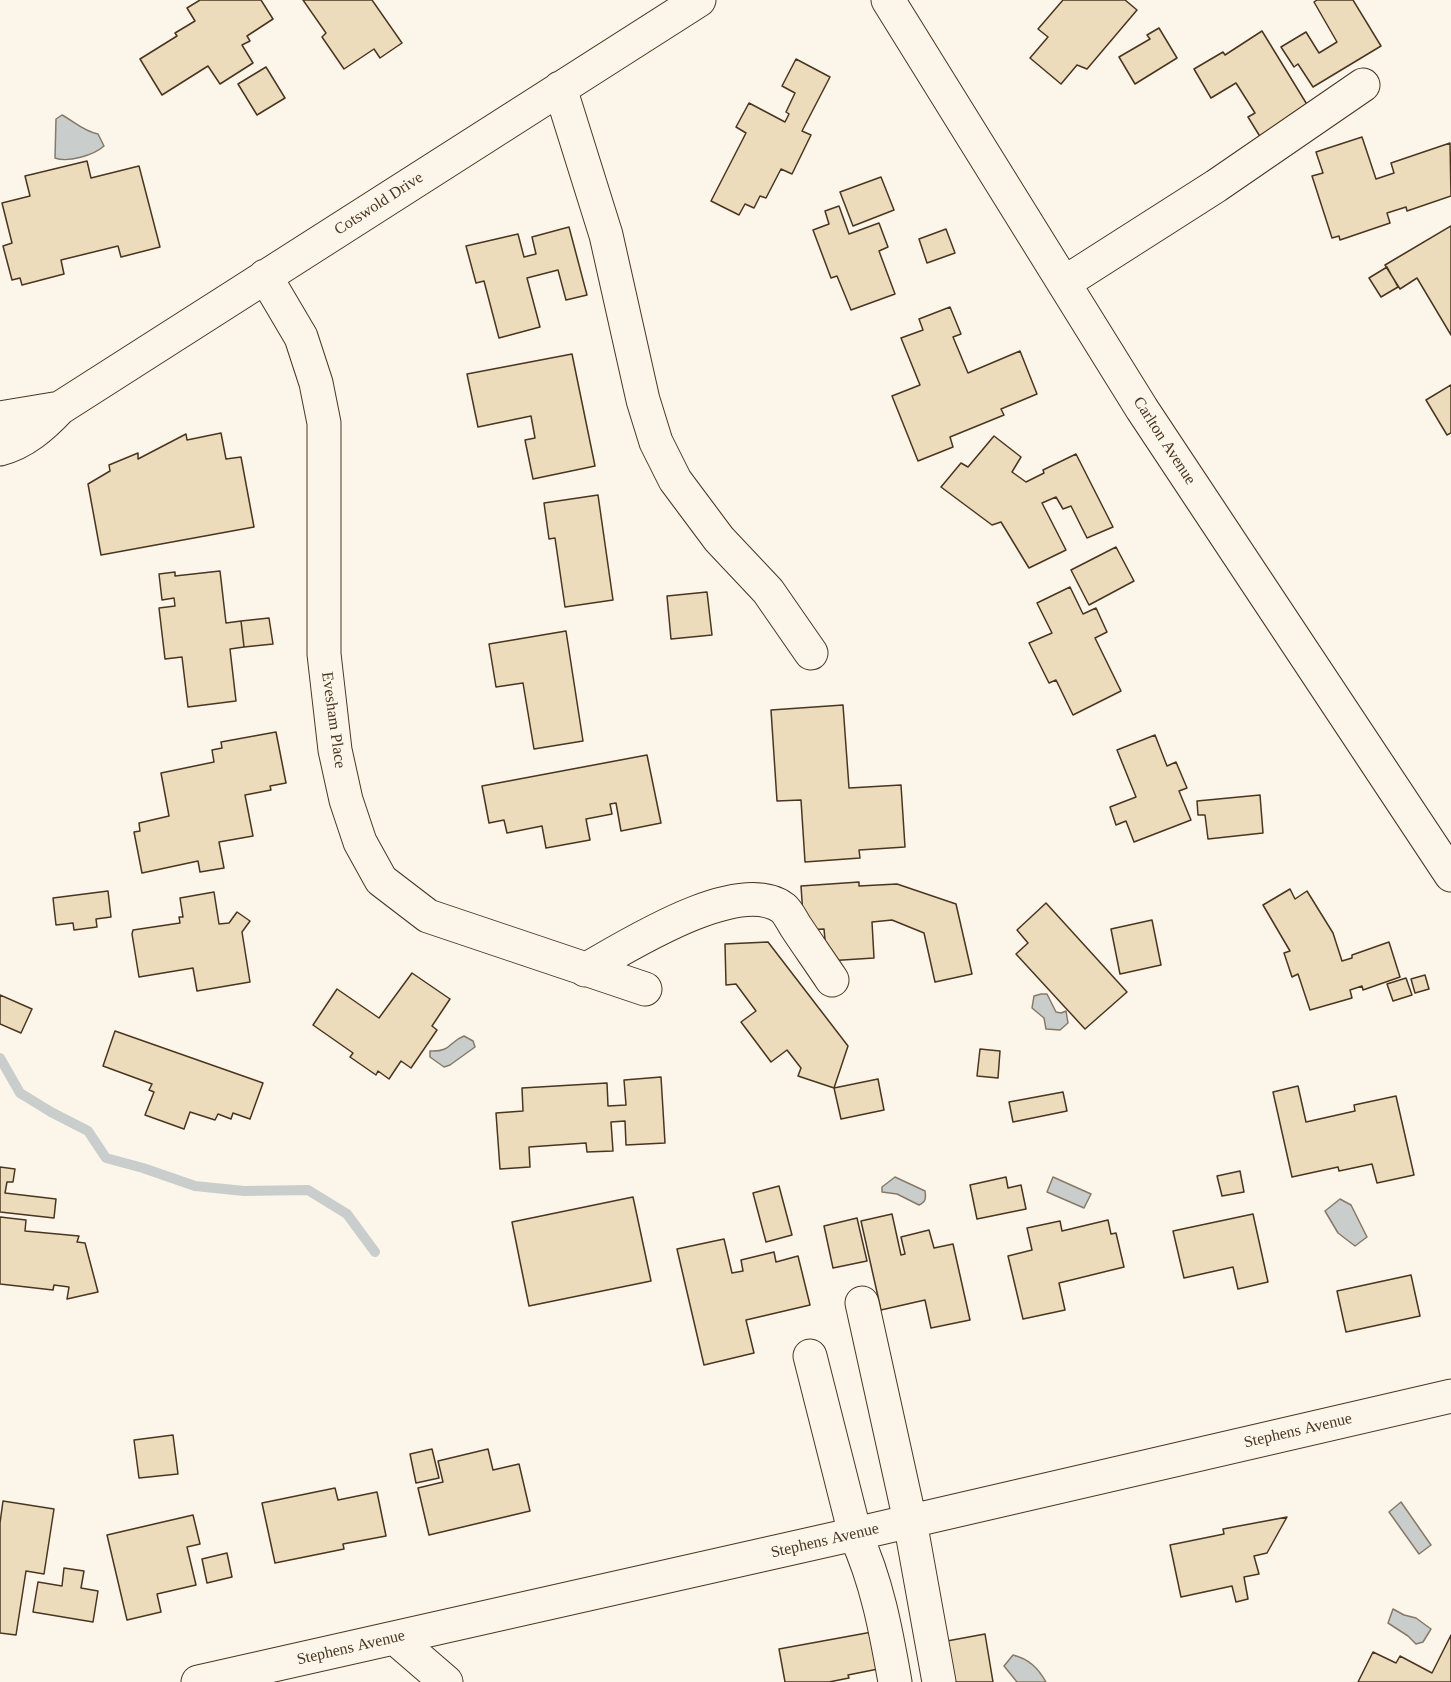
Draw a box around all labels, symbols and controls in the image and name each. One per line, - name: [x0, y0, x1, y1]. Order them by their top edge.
- street label: Cotswold Drive: [331, 168, 427, 240]
- street label: Carlton Avenue: [1129, 394, 1199, 488]
- street label: Evesham Place: [317, 670, 349, 770]
- street label: Stephens Avenue: [1242, 1409, 1354, 1453]
- street label: Stephens Avenue: [769, 1519, 881, 1563]
- street label: Stephens Avenue: [295, 1626, 407, 1670]

